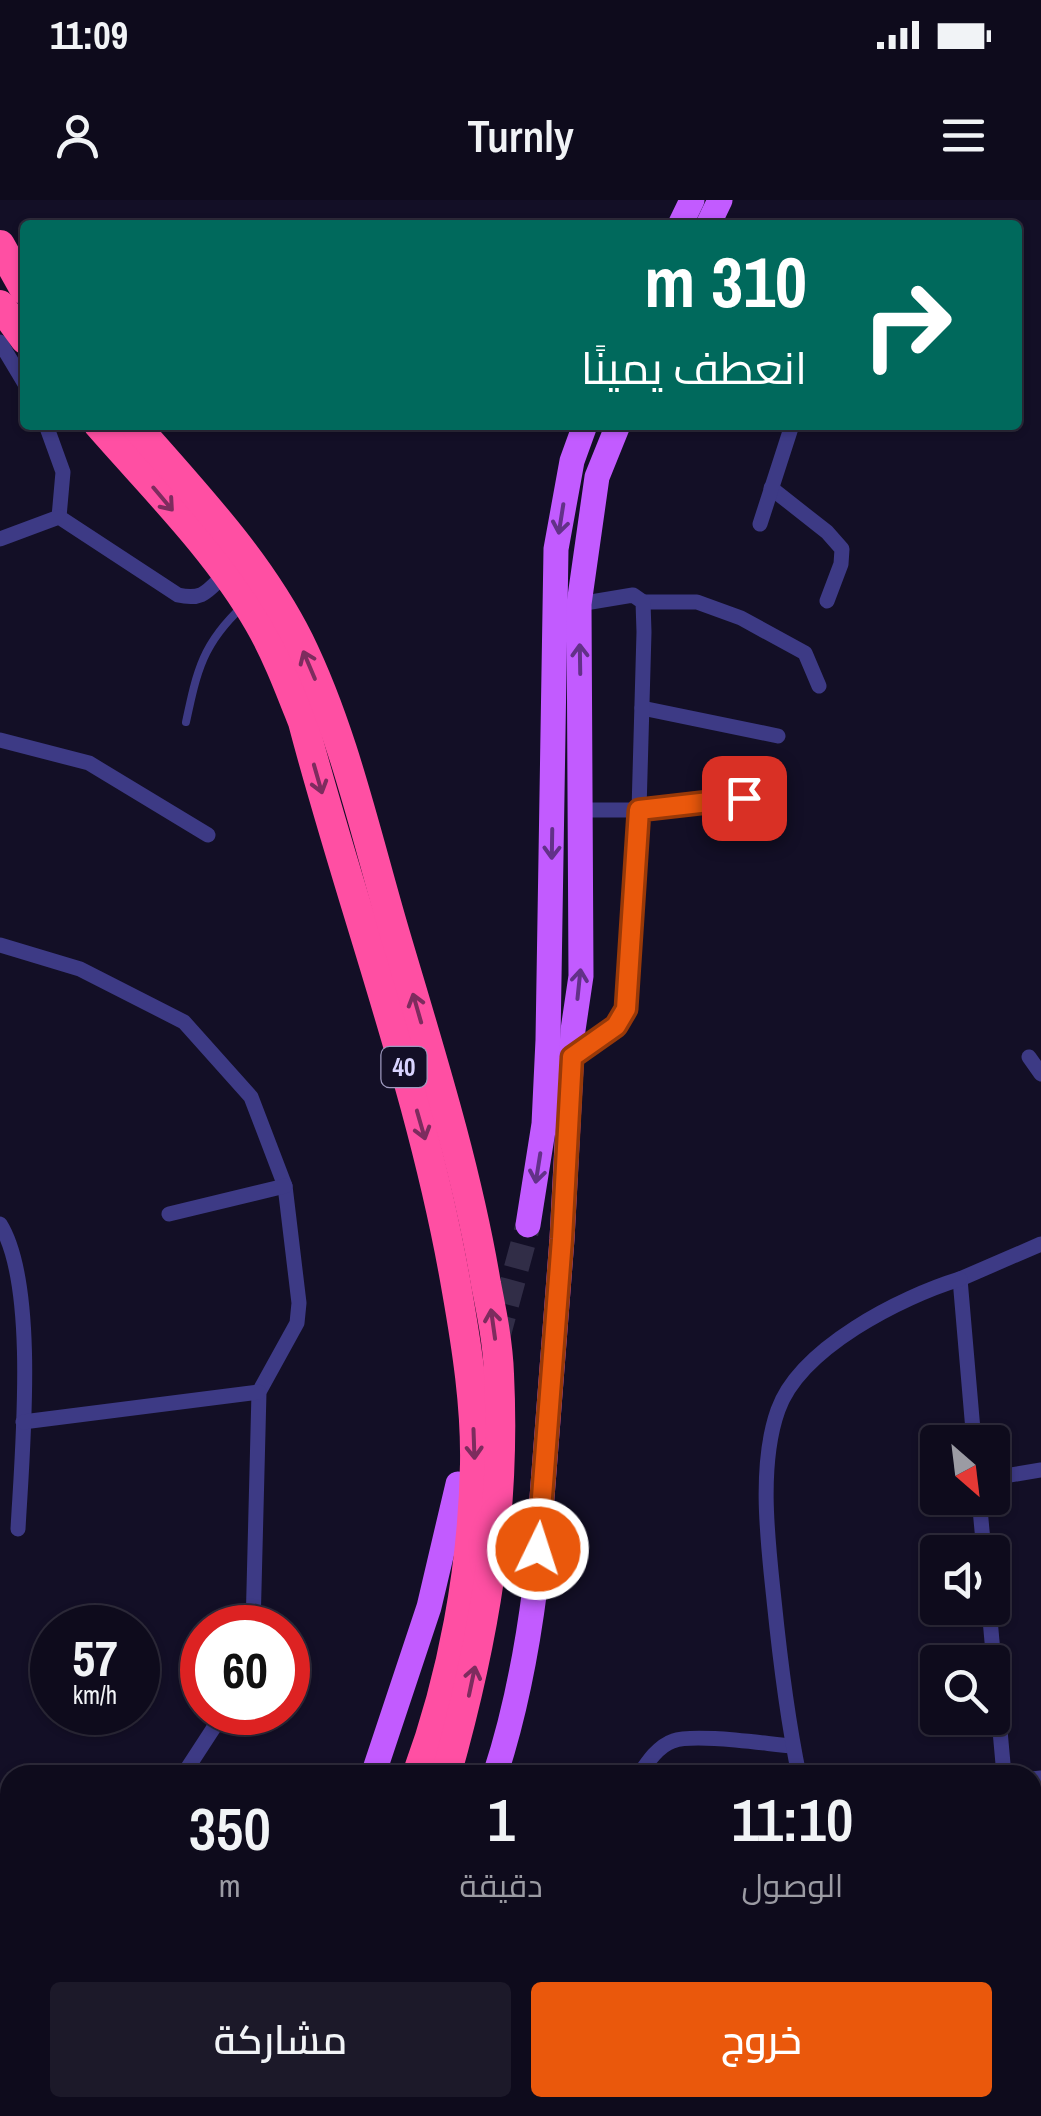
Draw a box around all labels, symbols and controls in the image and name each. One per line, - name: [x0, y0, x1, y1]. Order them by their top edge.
- text: 11:09: [50, 10, 128, 61]
- text: Turnly: [467, 105, 574, 166]
- icon: person: [50, 108, 105, 163]
- icon: menu: [936, 108, 991, 163]
- text: 310 m: [644, 235, 807, 329]
- icon: right: [842, 260, 972, 390]
- text: انعطف يمينًا: [581, 337, 807, 398]
- one-way arrow: [152, 485, 174, 511]
- one-way arrow: [551, 502, 569, 535]
- one-way arrow: [570, 644, 589, 676]
- one-way arrow: [299, 650, 317, 681]
- pin: [702, 756, 787, 841]
- one-way arrow: [310, 763, 329, 795]
- icon: arrive: [717, 771, 772, 826]
- one-way arrow: [542, 826, 562, 859]
- one-way arrow: [570, 968, 589, 1001]
- one-way arrow: [406, 993, 425, 1024]
- road number: 40: [382, 1047, 426, 1087]
- one-way arrow: [412, 1108, 431, 1140]
- one-way arrow: [528, 1151, 546, 1184]
- one-way arrow: [483, 1308, 501, 1340]
- north arrow: [920, 1425, 1010, 1515]
- map controls: [920, 1425, 1010, 1735]
- one-way arrow: [465, 1428, 484, 1460]
- position arrow: [486, 1497, 590, 1601]
- button: sound: [920, 1535, 1010, 1625]
- speed limit sign: 60: [180, 1605, 310, 1735]
- text: 57: [72, 1624, 118, 1692]
- button: search: [920, 1645, 1010, 1735]
- one-way arrow: [464, 1666, 483, 1698]
- text: km/h: [73, 1678, 117, 1712]
- text: 1: [487, 1779, 515, 1860]
- text: 11:10: [731, 1779, 853, 1860]
- text: 350: [189, 1788, 271, 1869]
- text: m: [219, 1864, 241, 1907]
- text: دقيقة: [459, 1864, 543, 1907]
- text: الوصول: [741, 1864, 843, 1907]
- button: مشاركة: [50, 1982, 511, 2097]
- button: خروج: [531, 1982, 992, 2097]

